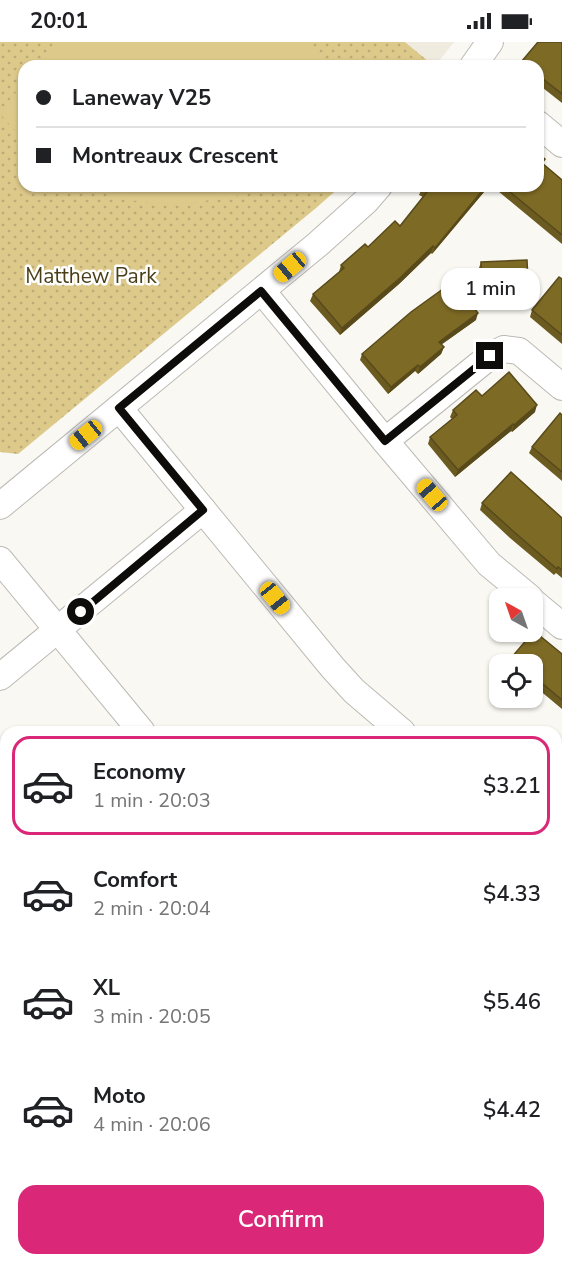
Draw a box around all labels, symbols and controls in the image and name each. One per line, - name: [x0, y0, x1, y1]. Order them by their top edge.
- text: 20:01: [30, 6, 88, 36]
- text: Laneway V25: [72, 83, 211, 113]
- text: Montreaux Crescent: [72, 141, 278, 171]
- car: [270, 249, 310, 285]
- park label: Matthew Park: [25, 262, 157, 290]
- callout: 1 min: [440, 269, 540, 311]
- text: 1 min: [465, 275, 516, 302]
- route end: [476, 342, 503, 369]
- car: [66, 417, 106, 453]
- car: [413, 476, 451, 514]
- car: [257, 578, 293, 618]
- north arrow: [489, 588, 543, 642]
- map controls: [489, 588, 543, 708]
- route start: [67, 598, 94, 625]
- button: locate: [489, 654, 543, 708]
- text: Economy: [93, 757, 185, 787]
- icon: car: [21, 759, 75, 813]
- text: $3.21: [483, 771, 541, 801]
- text: 1 min · 20:03: [93, 787, 211, 814]
- text: Comfort: [93, 865, 177, 895]
- icon: car: [21, 867, 75, 921]
- text: $4.33: [483, 879, 541, 909]
- text: 2 min · 20:04: [93, 895, 211, 922]
- text: XL: [93, 973, 120, 1003]
- icon: car: [21, 975, 75, 1029]
- text: $5.46: [483, 987, 541, 1017]
- text: 3 min · 20:05: [93, 1003, 211, 1030]
- text: Moto: [93, 1081, 146, 1111]
- icon: car: [21, 1083, 75, 1137]
- text: $4.42: [483, 1095, 541, 1125]
- text: 4 min · 20:06: [93, 1111, 211, 1138]
- button: Confirm: [18, 1185, 544, 1254]

